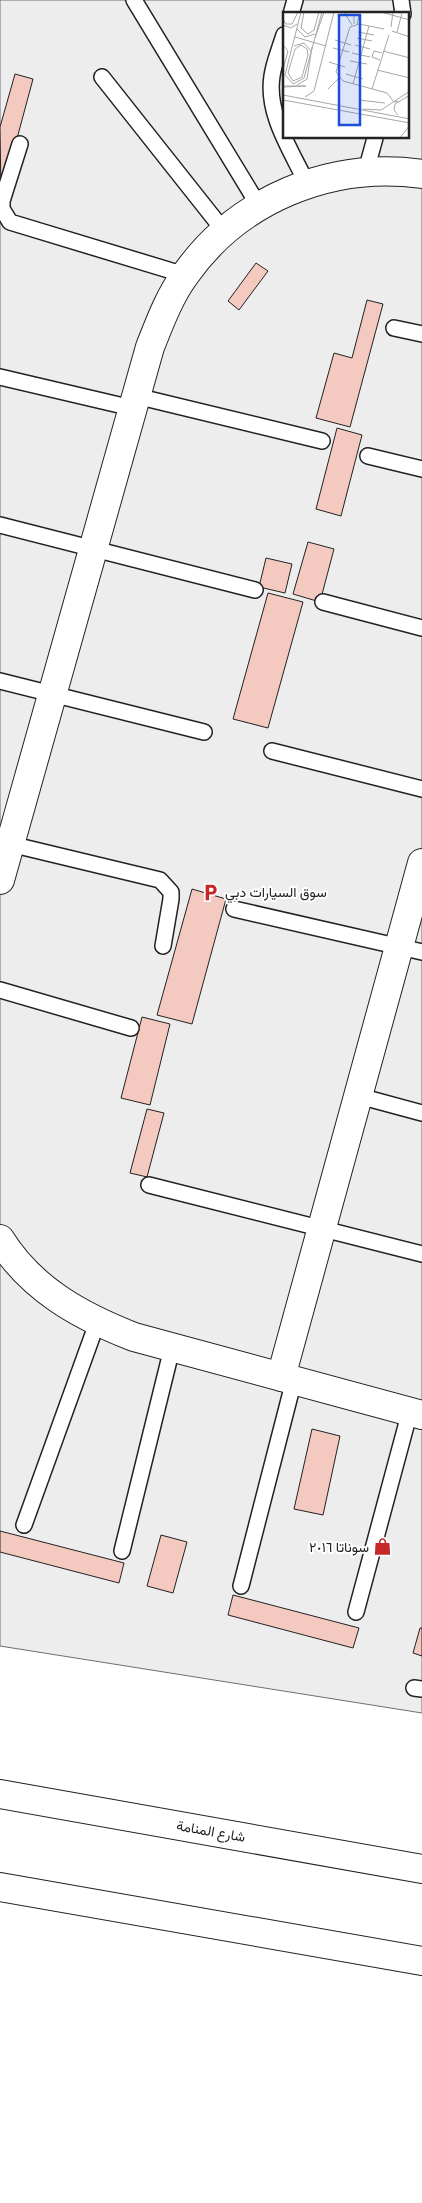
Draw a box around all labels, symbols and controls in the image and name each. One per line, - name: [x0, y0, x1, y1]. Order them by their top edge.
- inset map: [283, 12, 410, 139]
- parking icon: سوق السيارات دبي: [201, 882, 221, 902]
- place label: سوق السيارات دبي: [225, 884, 327, 904]
- shop icon: سوناتا ٢٠١٦: [373, 1537, 393, 1557]
- place label: سوناتا ٢٠١٦: [309, 1539, 369, 1556]
- street label: شارع المنامة: [175, 1817, 247, 1848]

